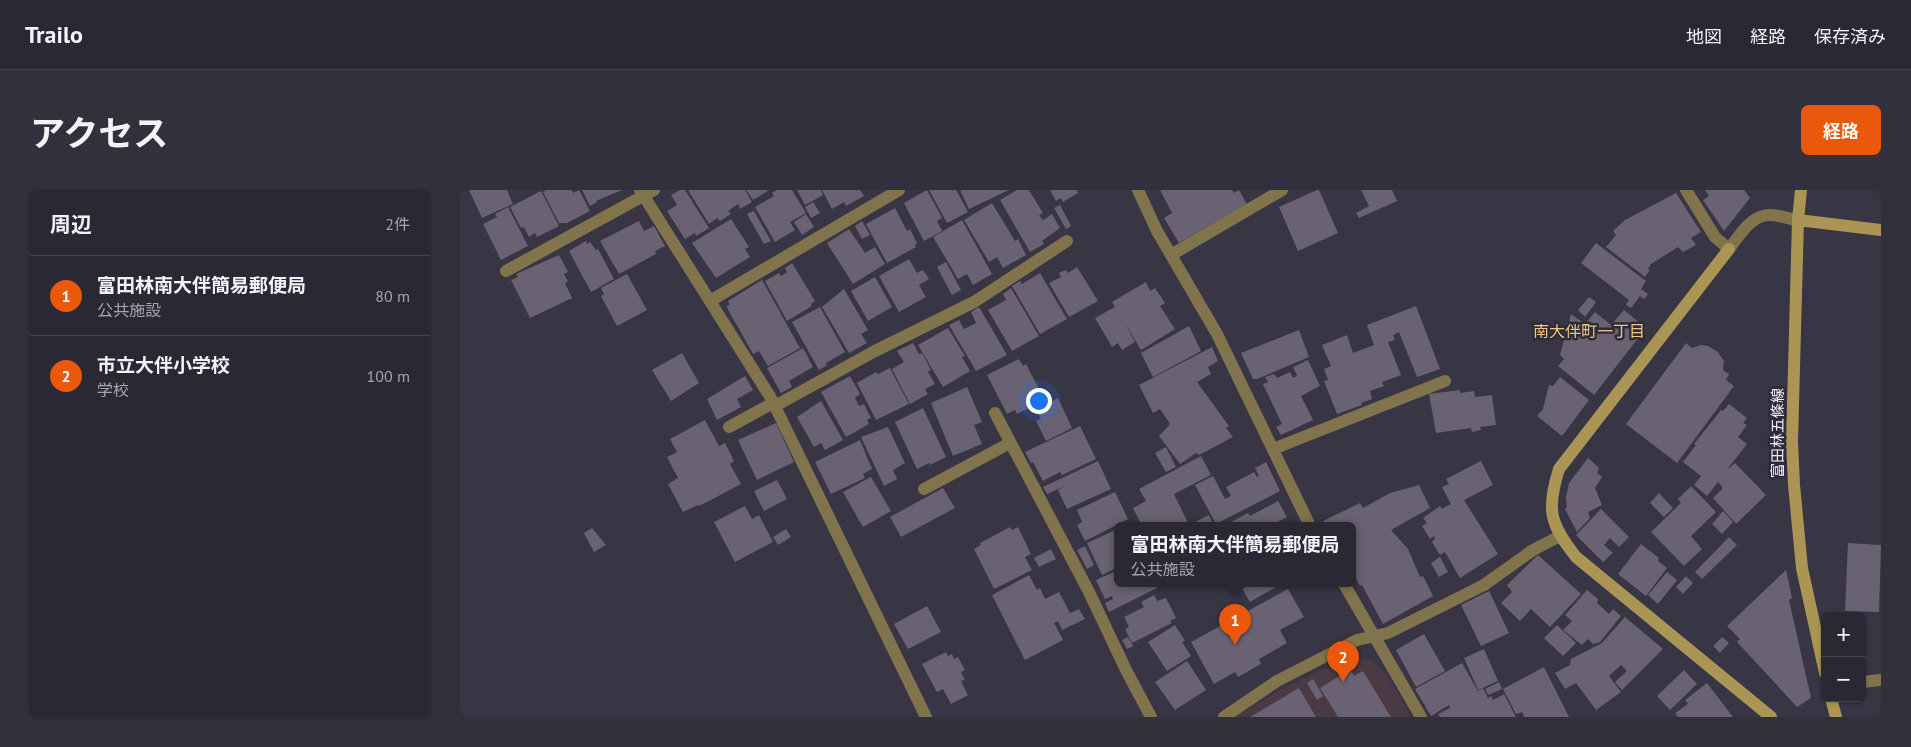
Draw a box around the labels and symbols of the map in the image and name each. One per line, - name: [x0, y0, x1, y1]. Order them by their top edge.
- district label: 南大伴町一丁目: [1533, 321, 1645, 341]
- your location: [1026, 388, 1052, 414]
- street label: 富田林五條線: [1768, 388, 1787, 478]
- pin: 1: [1219, 604, 1251, 645]
- pin: 2: [1327, 641, 1359, 682]

